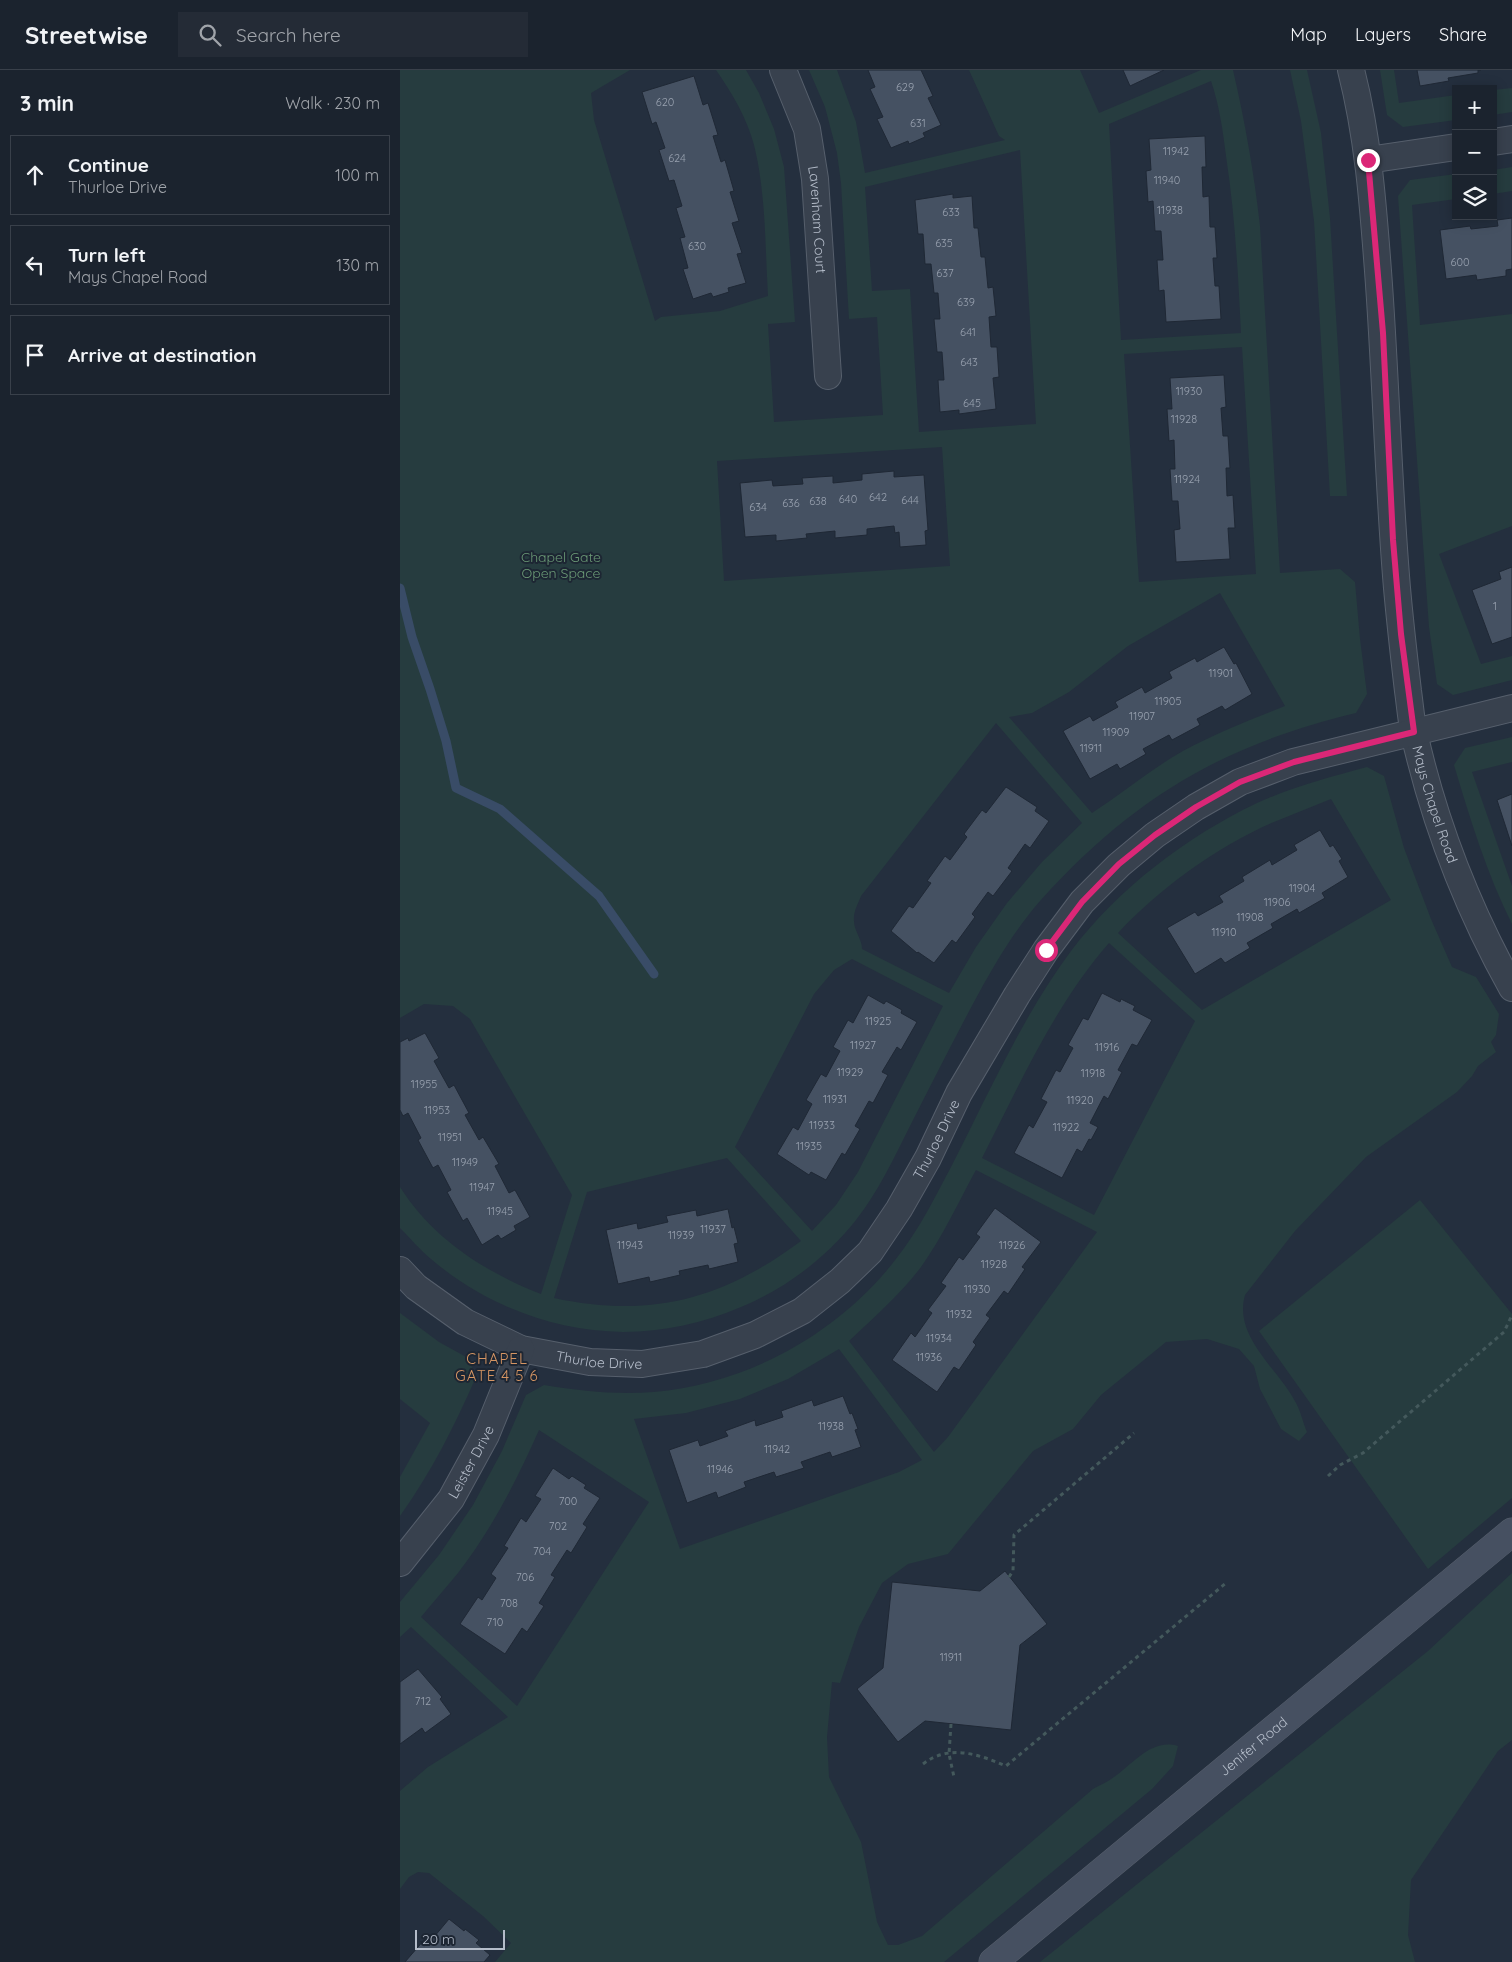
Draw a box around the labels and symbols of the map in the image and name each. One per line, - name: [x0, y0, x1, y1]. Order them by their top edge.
- house number: 629: [896, 80, 914, 94]
- house number: 620: [656, 95, 674, 109]
- house number: 631: [910, 116, 926, 130]
- house number: 11942: [1163, 144, 1189, 158]
- route end: [1357, 149, 1380, 172]
- house number: 624: [668, 151, 686, 165]
- street label: Lavenham Court: [804, 164, 830, 274]
- house number: 11940: [1154, 173, 1180, 187]
- house number: 11938: [1157, 203, 1183, 217]
- house number: 633: [942, 205, 960, 219]
- house number: 635: [935, 236, 953, 250]
- house number: 630: [688, 239, 706, 253]
- house number: 600: [1450, 255, 1470, 269]
- house number: 637: [936, 266, 954, 280]
- house number: 639: [957, 295, 975, 309]
- house number: 641: [960, 325, 976, 339]
- house number: 643: [960, 355, 978, 369]
- house number: 11930: [1176, 384, 1202, 398]
- house number: 645: [963, 396, 981, 410]
- house number: 11928: [1171, 412, 1197, 426]
- house number: 11924: [1174, 472, 1200, 486]
- house number: 642: [869, 490, 887, 504]
- house number: 640: [839, 492, 857, 506]
- house number: 644: [901, 493, 919, 507]
- house number: 638: [809, 494, 827, 508]
- house number: 636: [782, 496, 800, 510]
- house number: 634: [749, 500, 767, 514]
- park label: Chapel Gate Open Space: [521, 548, 601, 582]
- house number: 1: [1493, 599, 1497, 613]
- house number: 11901: [1209, 666, 1233, 680]
- house number: 11905: [1155, 694, 1181, 708]
- house number: 11907: [1129, 709, 1155, 723]
- house number: 11909: [1103, 725, 1129, 739]
- house number: 11911: [1080, 741, 1102, 755]
- street label: Mays Chapel Road: [1408, 744, 1462, 866]
- house number: 11904: [1289, 881, 1316, 895]
- house number: 11906: [1264, 895, 1290, 909]
- house number: 11908: [1237, 910, 1263, 924]
- house number: 11910: [1212, 925, 1236, 939]
- route start: [1035, 939, 1058, 962]
- house number: 11925: [865, 1014, 891, 1028]
- house number: 11927: [850, 1038, 876, 1052]
- house number: 11916: [1095, 1040, 1119, 1054]
- house number: 11929: [837, 1065, 863, 1079]
- house number: 11918: [1081, 1066, 1105, 1080]
- house number: 11955: [411, 1077, 437, 1091]
- house number: 11931: [823, 1092, 847, 1106]
- house number: 11920: [1067, 1093, 1093, 1107]
- street label: Thurloe Drive: [909, 1096, 964, 1182]
- house number: 11953: [424, 1103, 450, 1117]
- house number: 11933: [809, 1118, 835, 1132]
- house number: 11922: [1053, 1120, 1079, 1134]
- house number: 11951: [438, 1130, 462, 1144]
- house number: 11935: [796, 1139, 822, 1153]
- house number: 11949: [452, 1155, 478, 1169]
- house number: 11947: [469, 1180, 495, 1194]
- house number: 11945: [487, 1204, 513, 1218]
- house number: 11937: [700, 1222, 726, 1236]
- house number: 11939: [668, 1228, 694, 1242]
- house number: 11943: [617, 1238, 643, 1252]
- house number: 11926: [999, 1238, 1025, 1252]
- house number: 11928: [981, 1257, 1007, 1271]
- house number: 11930: [964, 1282, 990, 1296]
- house number: 11932: [946, 1307, 972, 1321]
- house number: 11934: [926, 1331, 952, 1345]
- street label: Thurloe Drive: [555, 1347, 643, 1373]
- district label: CHAPEL GATE 4 5 6: [455, 1349, 539, 1385]
- house number: 11936: [916, 1350, 942, 1364]
- house number: 11938: [818, 1419, 844, 1433]
- street label: Leister Drive: [444, 1423, 498, 1502]
- house number: 11942: [764, 1442, 790, 1456]
- house number: 11946: [707, 1462, 733, 1476]
- house number: 700: [559, 1494, 577, 1508]
- house number: 702: [549, 1519, 567, 1533]
- house number: 704: [533, 1544, 551, 1558]
- house number: 706: [516, 1570, 534, 1584]
- house number: 708: [500, 1596, 518, 1610]
- house number: 710: [487, 1615, 503, 1629]
- house number: 11911: [940, 1650, 962, 1664]
- house number: 712: [415, 1694, 431, 1708]
- street label: Jenifer Road: [1215, 1713, 1291, 1780]
- scale bar: [415, 1927, 505, 1950]

